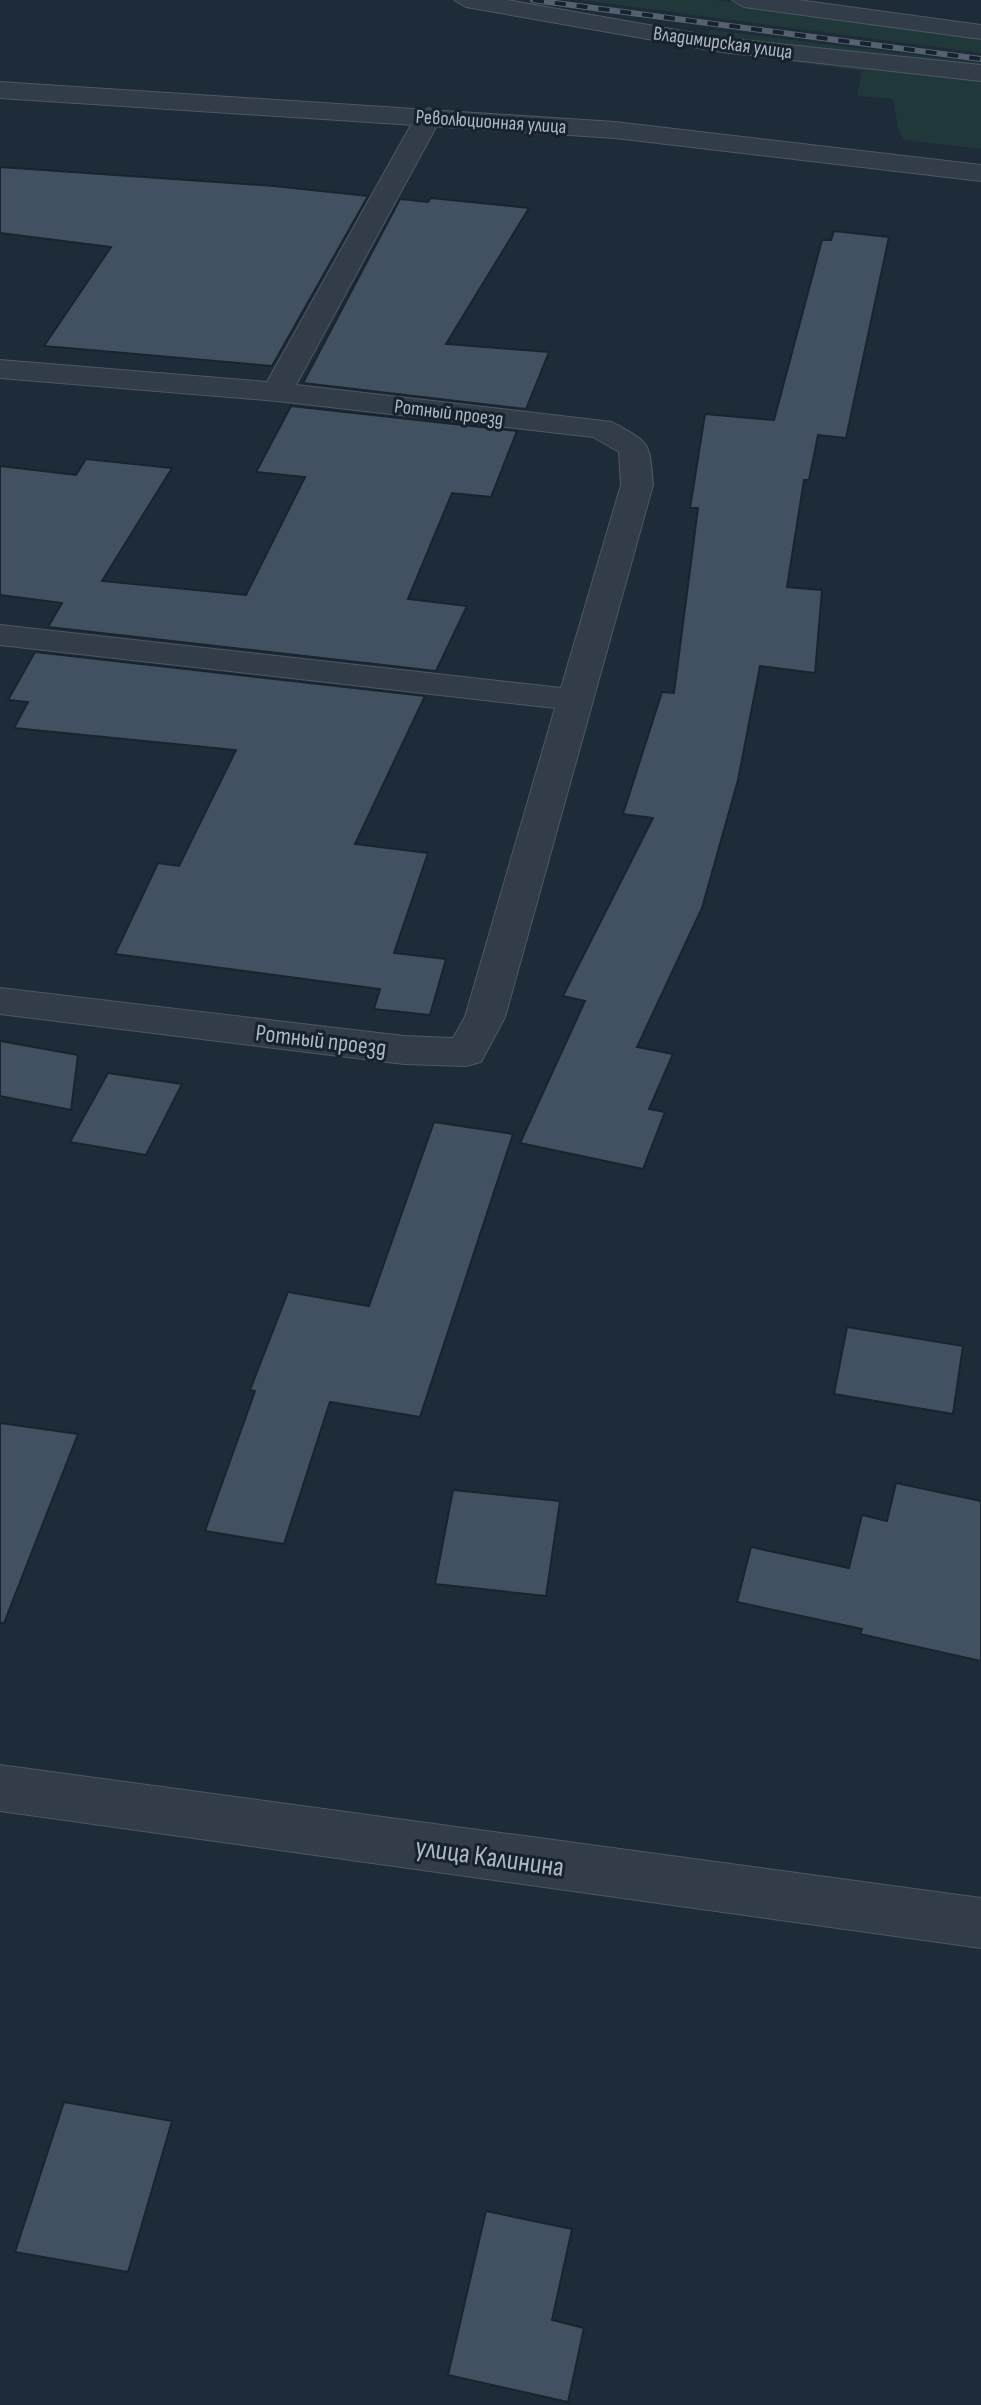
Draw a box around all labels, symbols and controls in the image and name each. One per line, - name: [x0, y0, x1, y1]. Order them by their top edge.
- street label: Владимирская улица: [652, 21, 794, 65]
- street label: Революционная улица: [415, 105, 567, 139]
- street label: Ротный проезд: [393, 394, 505, 432]
- street label: Ротный проезд: [254, 1018, 388, 1063]
- street label: улица Калинина: [413, 1831, 566, 1884]

